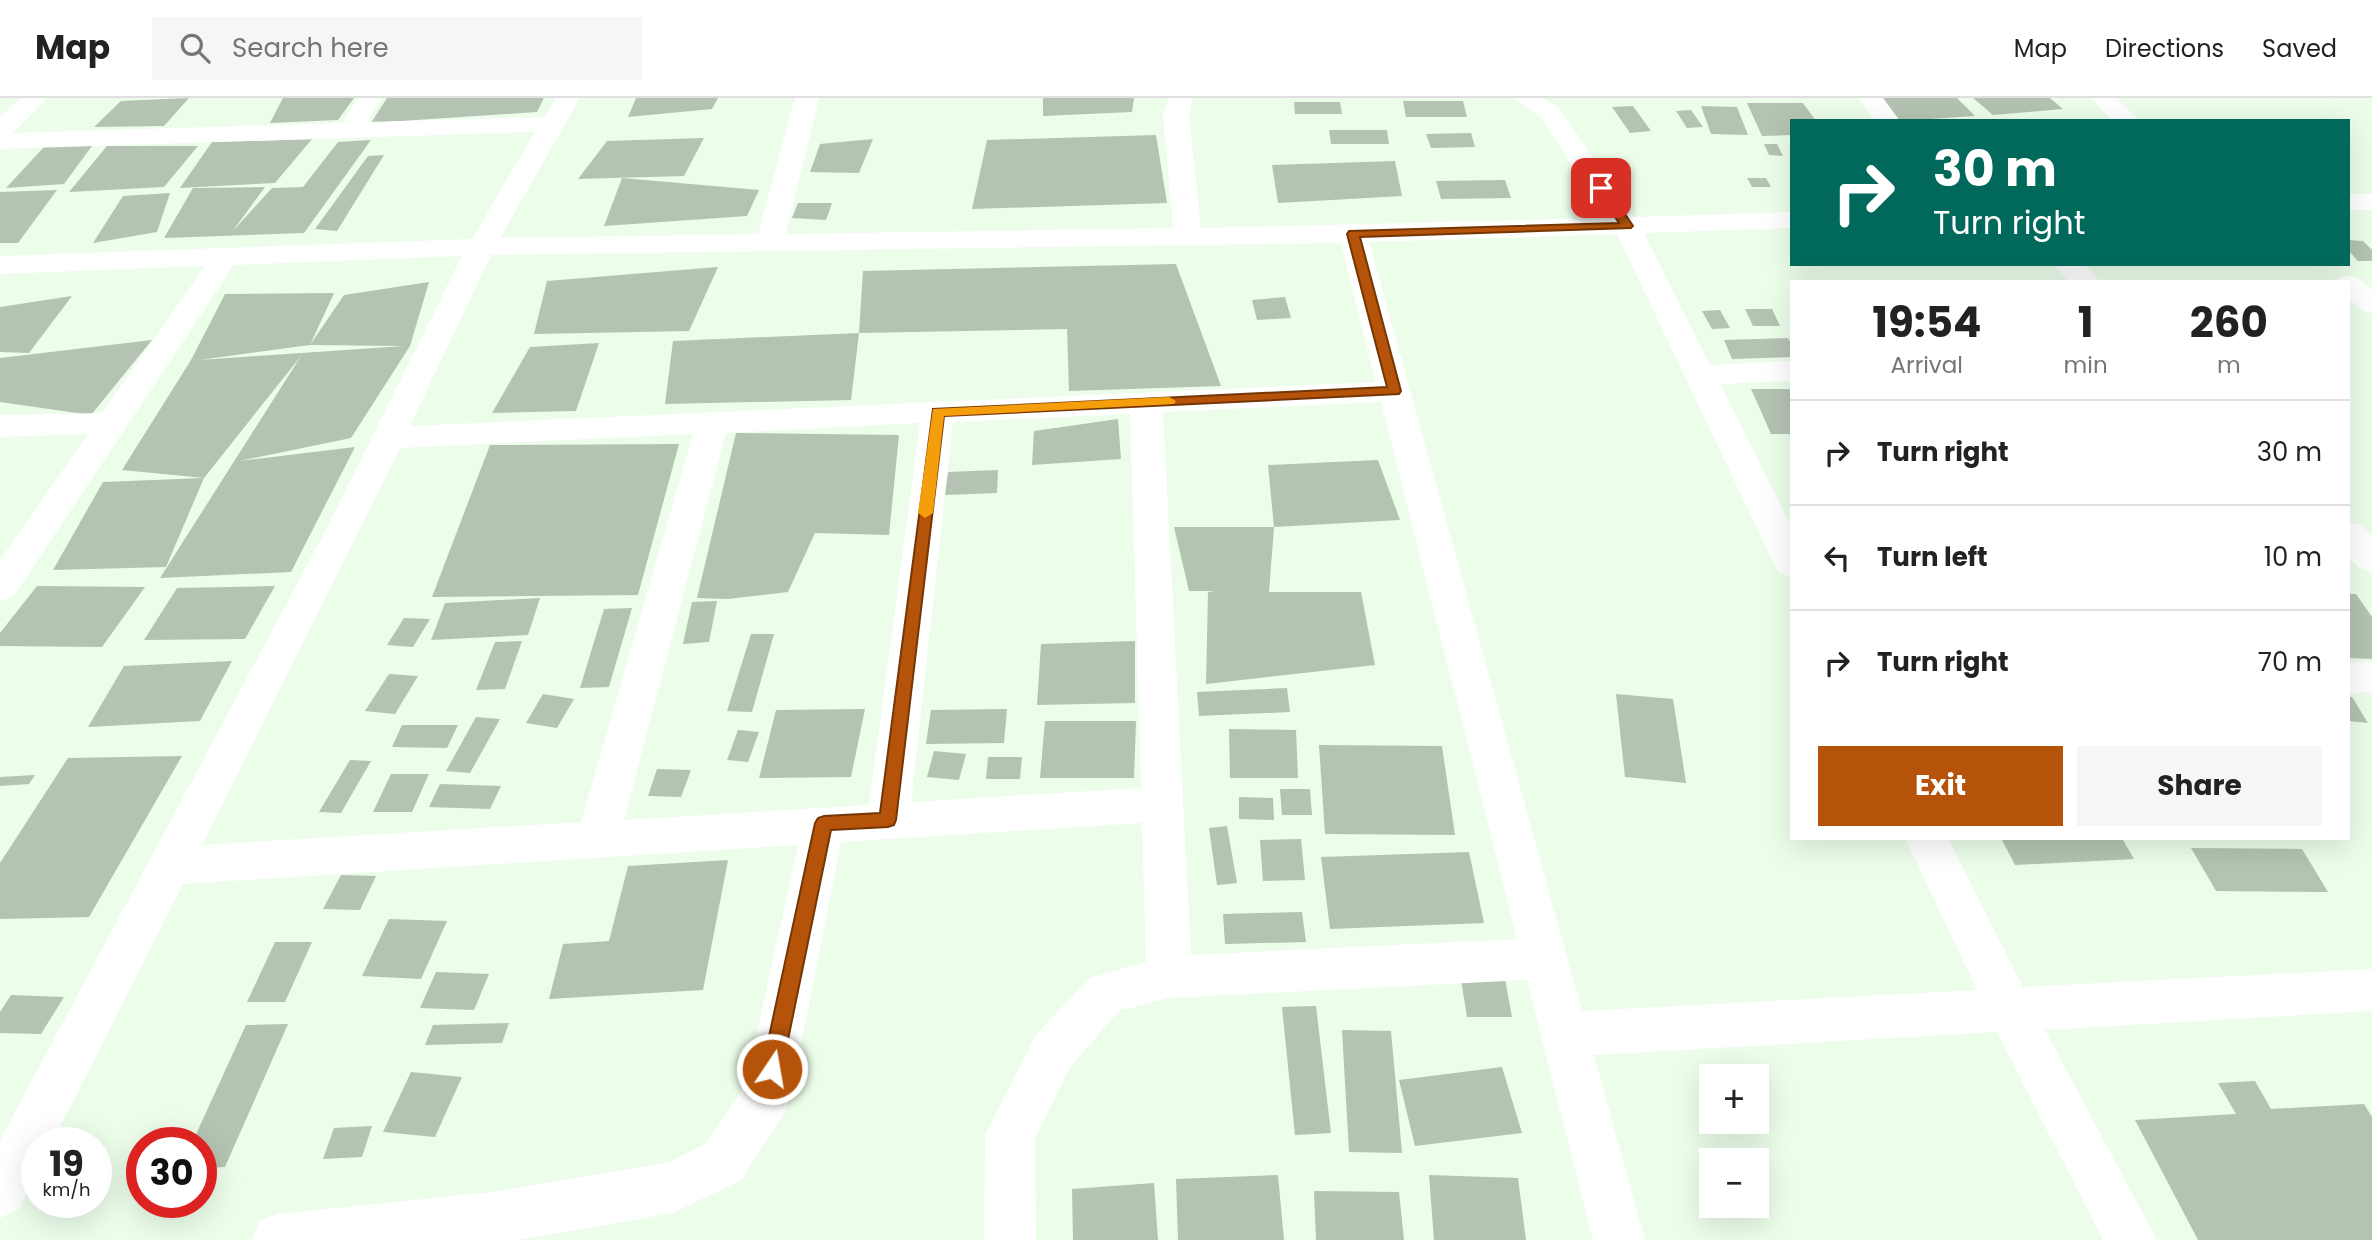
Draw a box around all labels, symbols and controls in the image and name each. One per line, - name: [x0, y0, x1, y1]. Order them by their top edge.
- search box: [152, 17, 642, 80]
- text: Map: [35, 24, 110, 71]
- icon: search: [176, 29, 214, 67]
- text: Search here: [232, 30, 389, 66]
- text: Map: [2014, 32, 2067, 65]
- text: Directions: [2105, 32, 2224, 65]
- text: Saved: [2262, 32, 2337, 65]
- text: 30 m: [1933, 135, 2057, 203]
- icon: right: [1818, 147, 1909, 238]
- pin: [1571, 158, 1631, 218]
- icon: arrive: [1582, 169, 1620, 207]
- text: Turn right: [1933, 200, 2085, 245]
- text: 19:54: [1872, 293, 1981, 352]
- text: 1: [2078, 293, 2093, 352]
- text: 260: [2190, 293, 2268, 352]
- text: Arrival: [1891, 349, 1963, 381]
- text: min: [2064, 349, 2108, 381]
- text: m: [2217, 349, 2241, 381]
- icon: right: [1818, 434, 1856, 472]
- text: Turn right: [1877, 434, 2009, 470]
- text: 30 m: [2257, 434, 2322, 470]
- icon: left: [1818, 539, 1856, 577]
- text: Turn left: [1877, 539, 1988, 575]
- text: 10 m: [2264, 539, 2322, 575]
- icon: right: [1818, 644, 1856, 682]
- text: Turn right: [1877, 644, 2009, 680]
- text: 70 m: [2258, 644, 2322, 680]
- button: Exit: [1818, 746, 2063, 826]
- button: Share: [2077, 746, 2322, 826]
- position arrow: [735, 1032, 809, 1106]
- map controls: [1699, 1064, 1769, 1218]
- button: +: [1699, 1064, 1769, 1134]
- speed limit sign: 30: [126, 1127, 217, 1218]
- text: 19: [49, 1139, 84, 1188]
- button: −: [1699, 1148, 1769, 1218]
- text: km/h: [43, 1177, 90, 1202]

